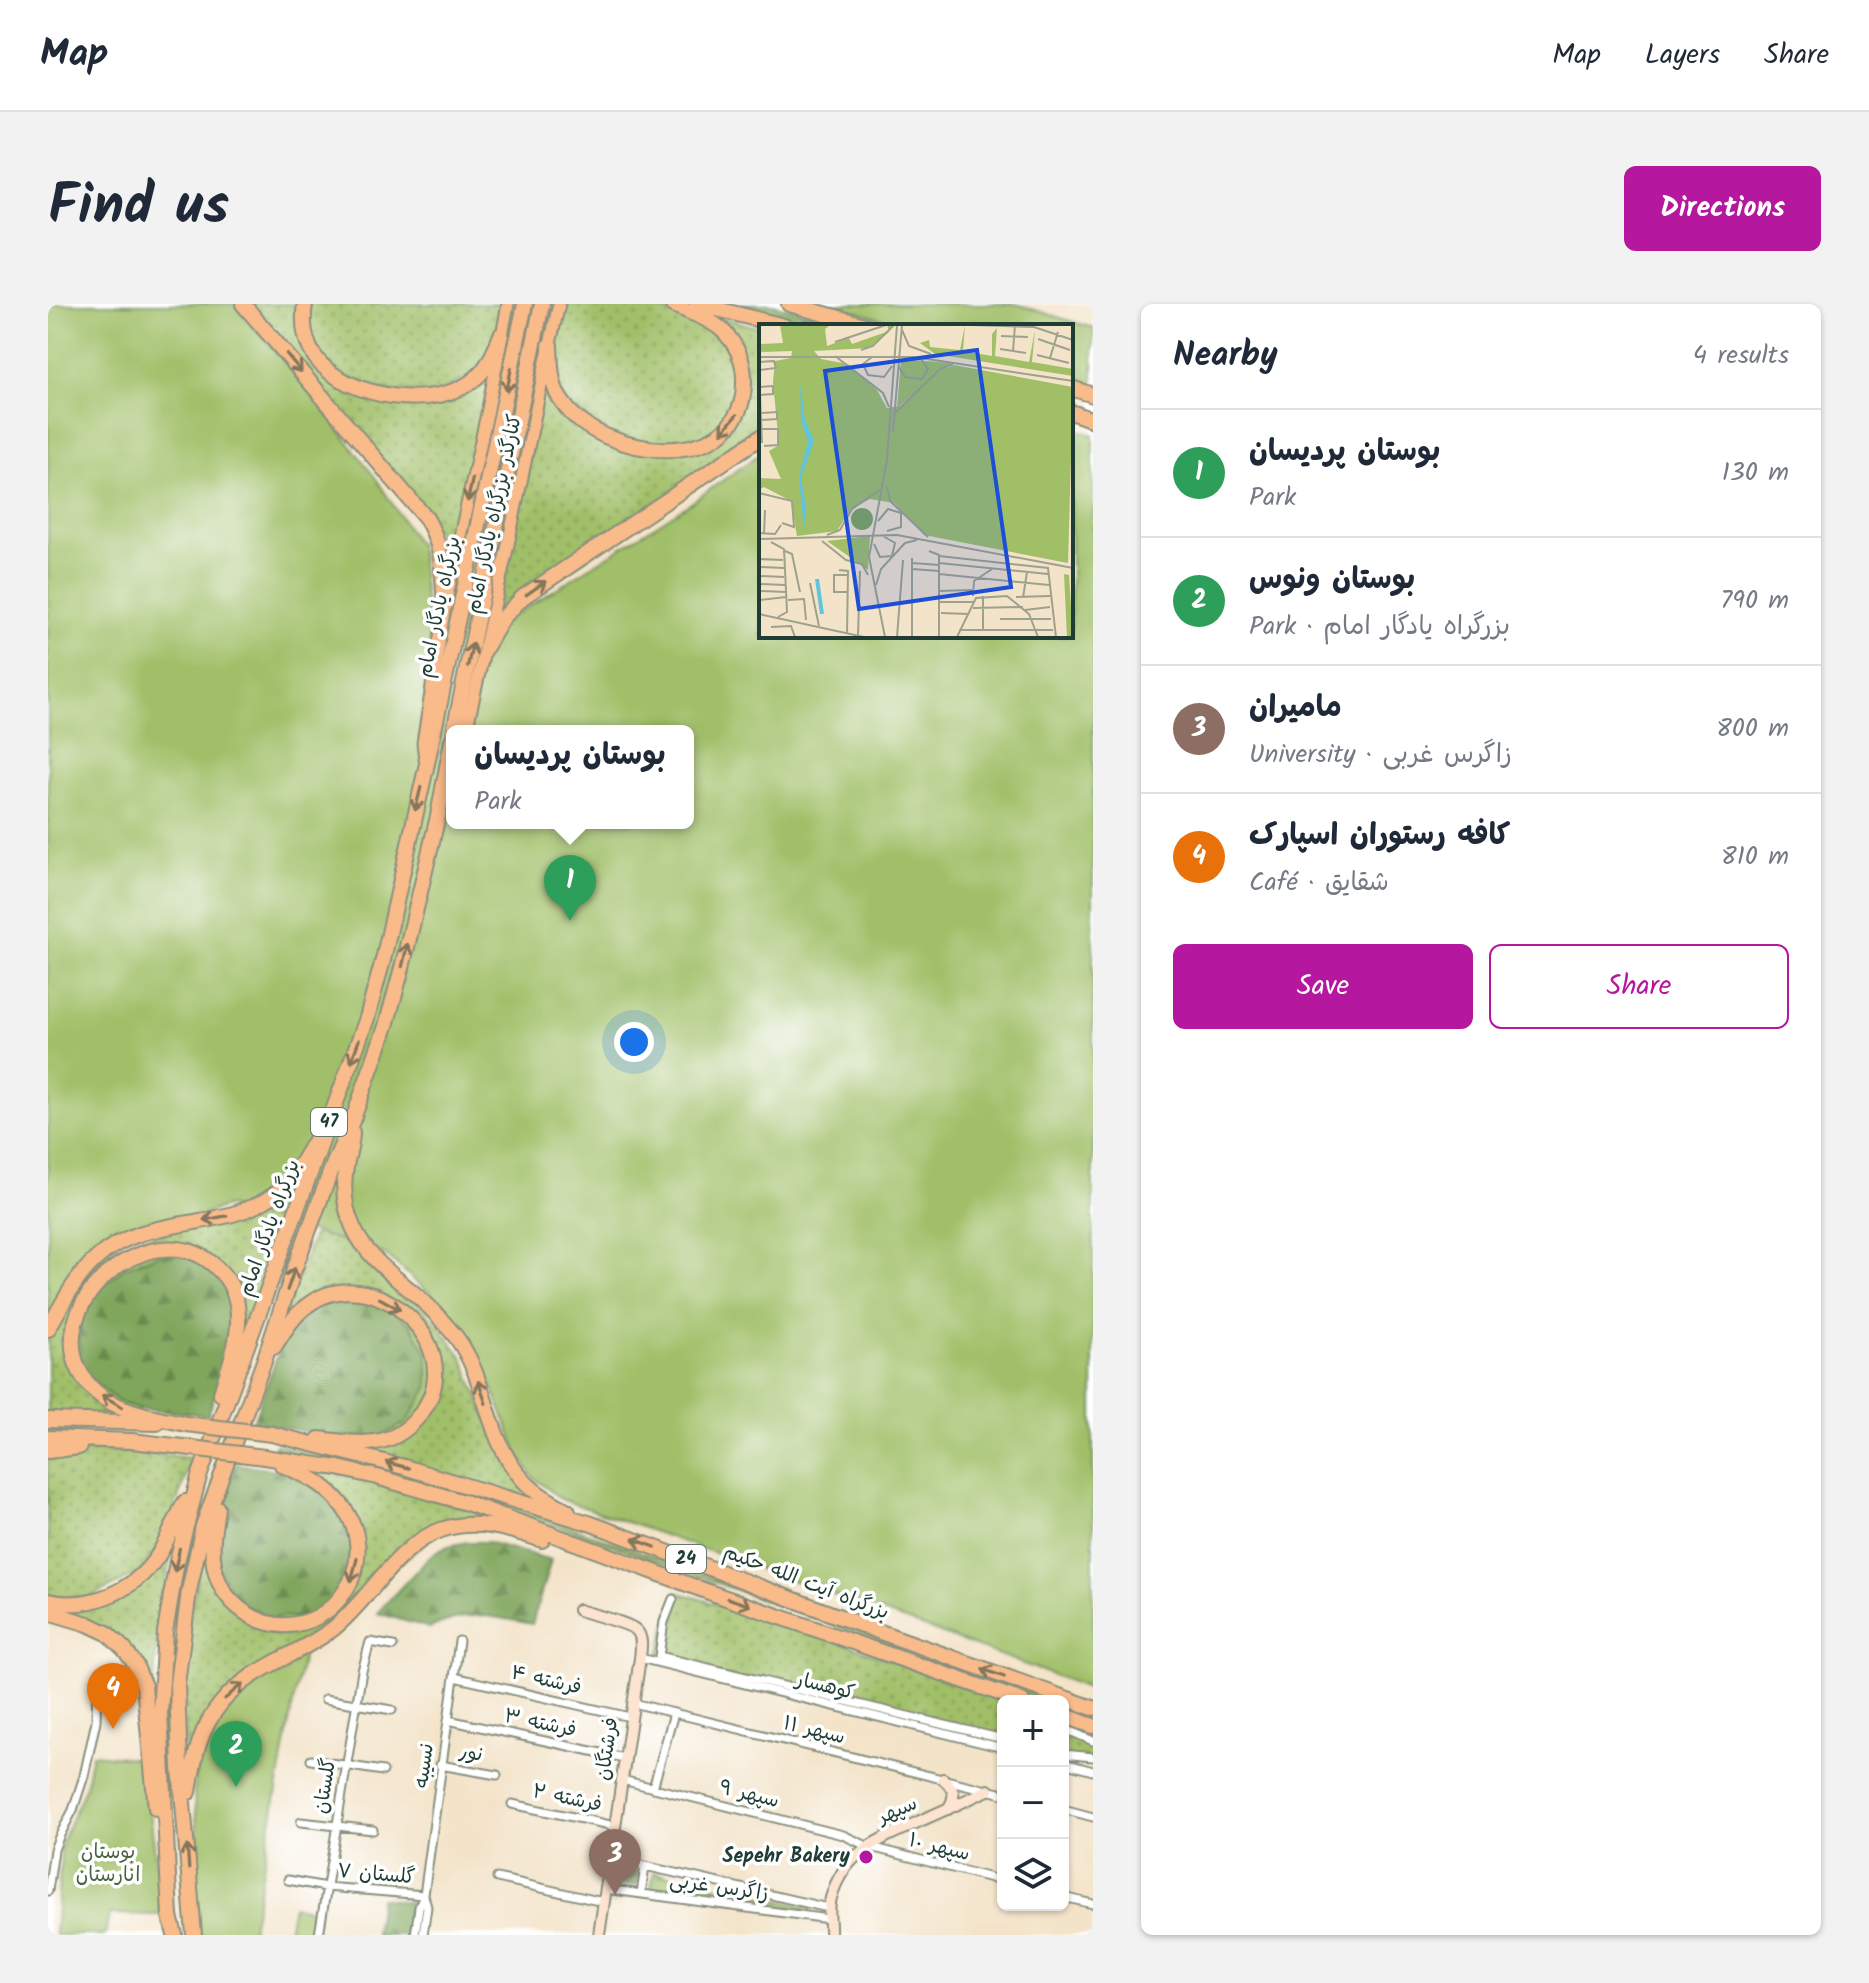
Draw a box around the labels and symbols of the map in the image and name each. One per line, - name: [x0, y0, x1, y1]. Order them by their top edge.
- inset map: [759, 324, 1073, 638]
- one-way arrow: [285, 353, 303, 373]
- one-way arrow: [500, 367, 515, 393]
- street label: کنارگذر بزرگراه یادگار امام: [458, 412, 532, 616]
- one-way arrow: [720, 413, 738, 434]
- one-way arrow: [462, 477, 477, 503]
- street label: بزرگراه یادگار امام: [409, 533, 471, 681]
- one-way arrow: [524, 580, 546, 596]
- one-way arrow: [463, 642, 478, 668]
- one-way arrow: [410, 785, 425, 811]
- pin: 1: [544, 855, 596, 921]
- one-way arrow: [399, 943, 414, 968]
- your location: [614, 1022, 654, 1062]
- one-way arrow: [347, 1038, 361, 1062]
- road number: 47: [311, 1108, 347, 1136]
- street label: بزرگراه یادگار امام: [230, 1155, 310, 1301]
- one-way arrow: [203, 1211, 229, 1226]
- one-way arrow: [285, 1267, 300, 1292]
- one-way arrow: [378, 1296, 401, 1312]
- one-way arrow: [474, 1380, 489, 1405]
- one-way arrow: [101, 1393, 124, 1409]
- one-way arrow: [384, 1457, 410, 1472]
- one-way arrow: [632, 1535, 657, 1550]
- street label: بزرگراه آیت الله حکیم: [719, 1537, 893, 1629]
- road number: 24: [666, 1545, 706, 1573]
- one-way arrow: [169, 1547, 184, 1572]
- one-way arrow: [346, 1556, 361, 1582]
- one-way arrow: [726, 1596, 751, 1611]
- street label: فرشته ۴: [507, 1657, 585, 1705]
- pin: 4: [87, 1663, 139, 1729]
- street label: کوهسار: [790, 1664, 858, 1710]
- one-way arrow: [981, 1664, 1006, 1679]
- one-way arrow: [223, 1682, 243, 1700]
- street label: فرشته ۳: [501, 1701, 579, 1747]
- street label: سپهر ۱۱: [780, 1708, 848, 1754]
- street label: فرشتگان: [588, 1715, 628, 1783]
- pin: 2: [210, 1721, 262, 1787]
- street label: نور: [456, 1736, 485, 1772]
- street label: نسیبه: [406, 1741, 444, 1791]
- street label: گلستان: [306, 1756, 346, 1816]
- street label: سپهر ۹: [716, 1772, 782, 1818]
- street label: فرشته ۲: [529, 1776, 605, 1822]
- street label: سپهر: [871, 1788, 923, 1835]
- street label: سپهر ۱۰: [905, 1825, 973, 1871]
- pin: 3: [589, 1829, 641, 1895]
- park label: بوستان انارستان: [76, 1837, 140, 1892]
- place label: Sepehr Bakery: [723, 1841, 851, 1873]
- one-way arrow: [180, 1844, 195, 1871]
- marker: Sepehr Bakery: [857, 1848, 875, 1866]
- street label: گلستان ۷: [336, 1856, 416, 1894]
- street label: زاگرس غربی: [667, 1865, 771, 1911]

